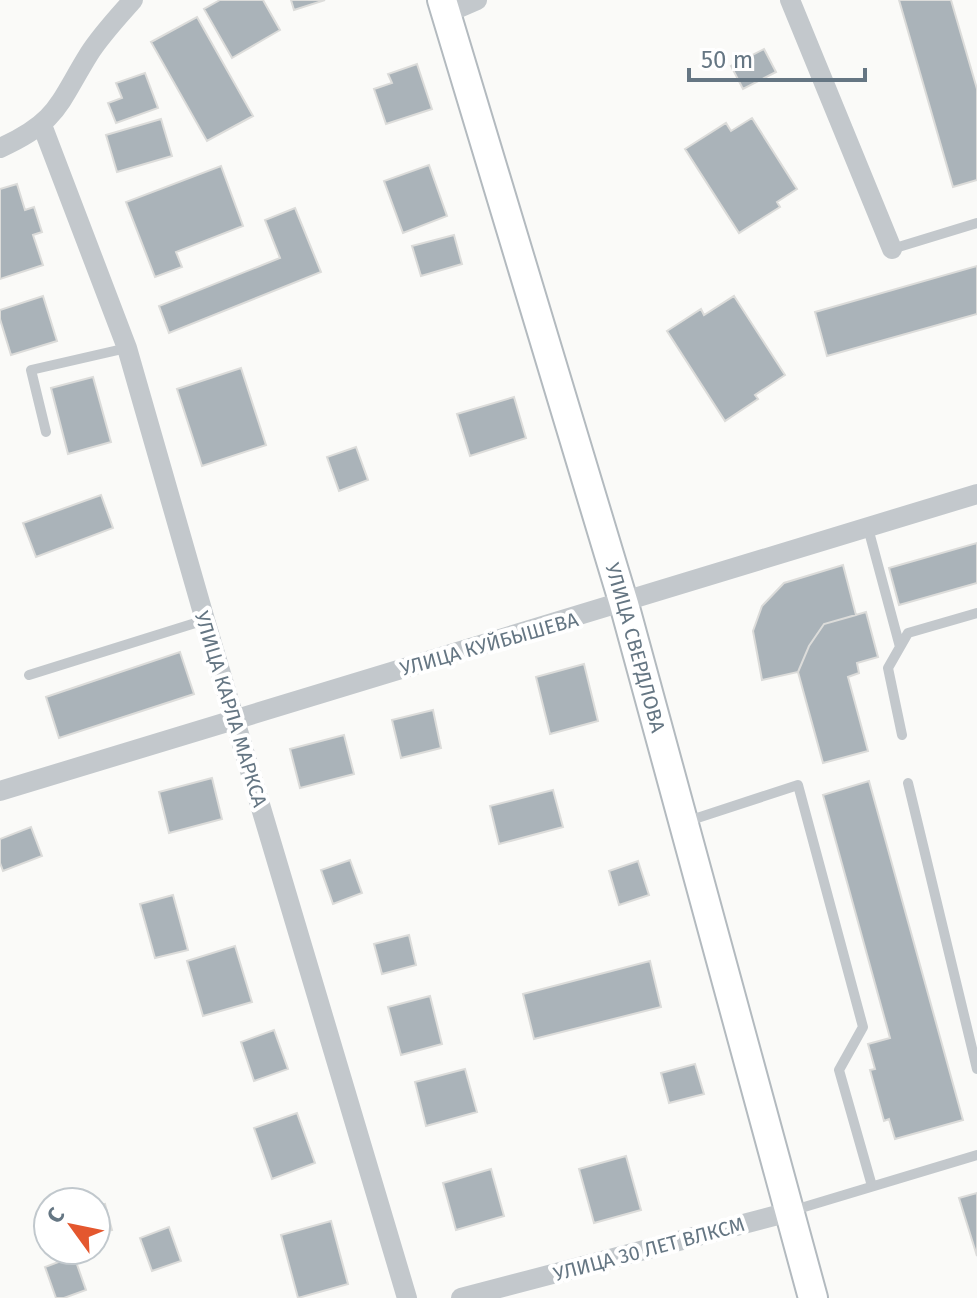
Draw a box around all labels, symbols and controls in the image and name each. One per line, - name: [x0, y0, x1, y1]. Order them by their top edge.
- scale bar: [689, 32, 865, 82]
- text: 50 m: [701, 46, 753, 74]
- street label: УЛИЦА СВЕРДЛОВА: [600, 560, 671, 736]
- street label: УЛИЦА КУЙБЫШЕВА: [397, 607, 581, 681]
- street label: УЛИЦА КАРЛА МАРКСА: [190, 608, 272, 810]
- north arrow: [32, 1186, 112, 1266]
- text: С: [41, 1202, 71, 1228]
- street label: УЛИЦА 30 ЛЕТ ВЛКСМ: [551, 1212, 747, 1286]

